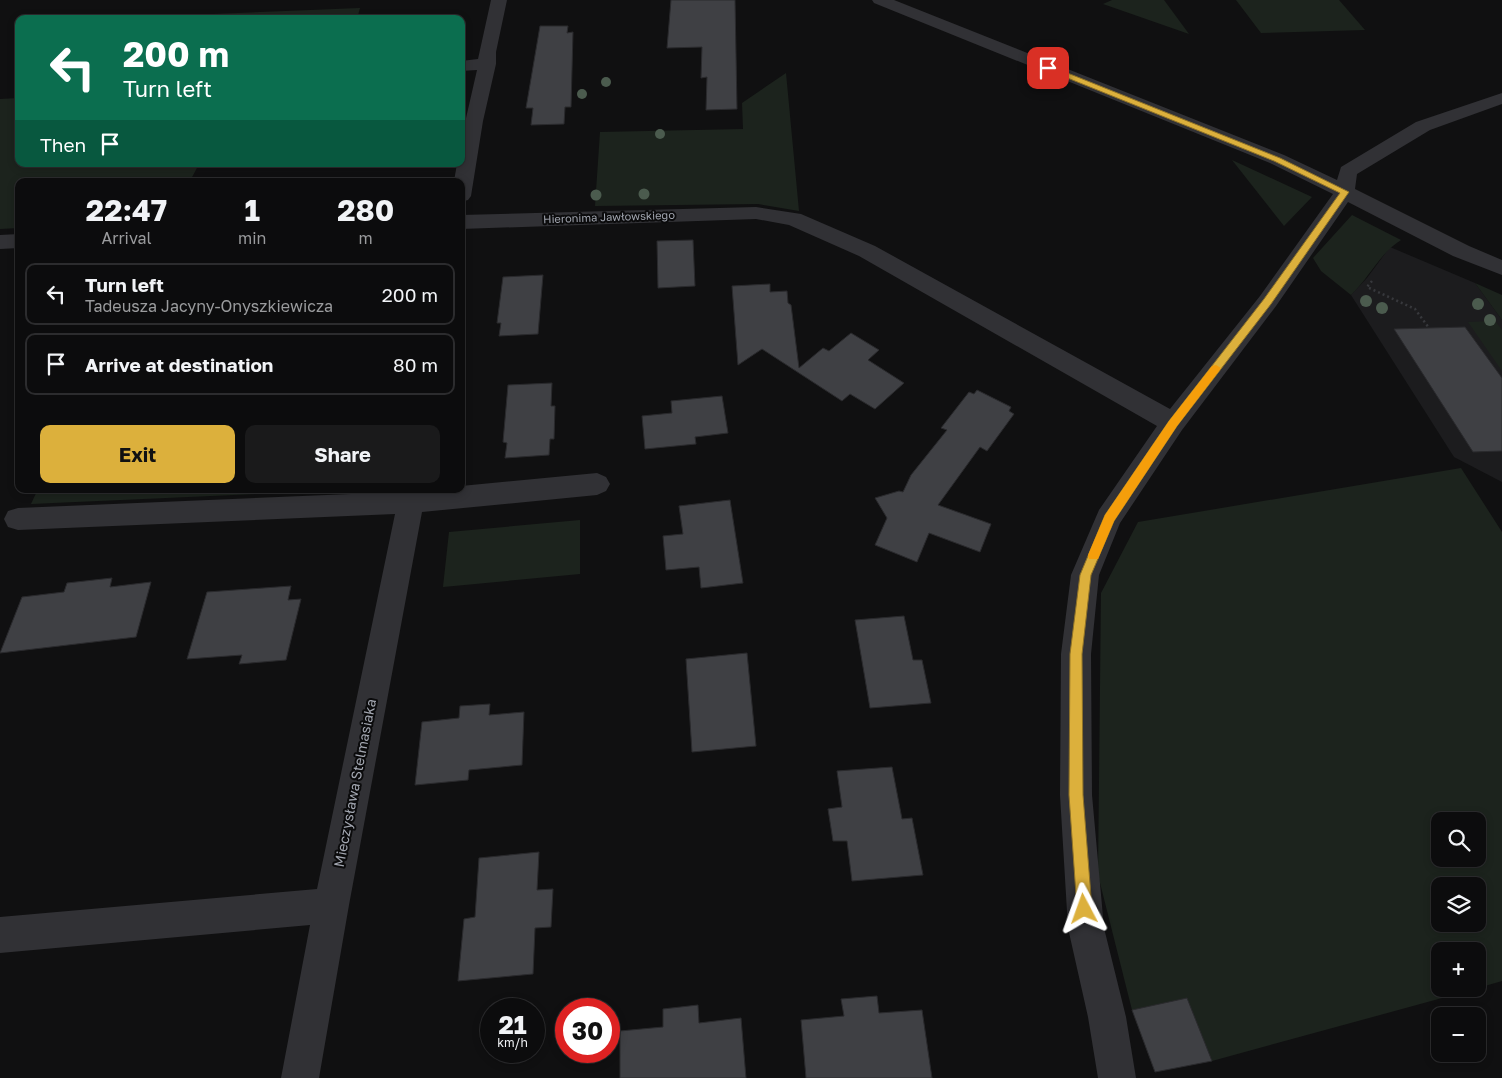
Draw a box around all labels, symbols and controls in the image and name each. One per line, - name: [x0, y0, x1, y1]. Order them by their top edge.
- text: 200 m: [123, 33, 229, 75]
- icon: left: [40, 35, 105, 100]
- pin: [1027, 47, 1069, 89]
- icon: arrive: [1034, 54, 1062, 82]
- text: Turn left: [123, 75, 212, 102]
- icon: arrive: [96, 130, 124, 158]
- text: Then: [40, 133, 86, 156]
- text: 22:47: [86, 192, 167, 228]
- text: 1: [244, 192, 260, 228]
- text: 280: [337, 192, 394, 228]
- street label: Hieronima Jawłowskiego: [543, 208, 675, 225]
- text: Arrival: [101, 228, 152, 248]
- text: min: [238, 228, 266, 248]
- text: m: [359, 228, 373, 248]
- text: Turn left: [85, 273, 164, 296]
- icon: left: [42, 280, 70, 308]
- text: 200 m: [382, 283, 438, 306]
- text: Tadeusza Jacyny-Onyszkiewicza: [85, 296, 333, 316]
- icon: arrive: [42, 350, 70, 378]
- text: Arrive at destination: [85, 353, 273, 376]
- text: 80 m: [393, 353, 438, 376]
- button: Exit: [40, 425, 235, 483]
- button: Share: [245, 425, 440, 483]
- street label: Mieczysława Stelmasiaka: [330, 697, 379, 868]
- map controls: [1431, 812, 1486, 1062]
- button: search: [1431, 812, 1486, 867]
- button: layers: [1431, 877, 1486, 932]
- position arrow: [1057, 882, 1109, 934]
- button: +: [1431, 942, 1486, 997]
- speed limit sign: 30: [555, 998, 620, 1063]
- button: −: [1431, 1007, 1486, 1062]
- text: 21: [498, 1009, 527, 1040]
- text: km/h: [497, 1035, 528, 1050]

